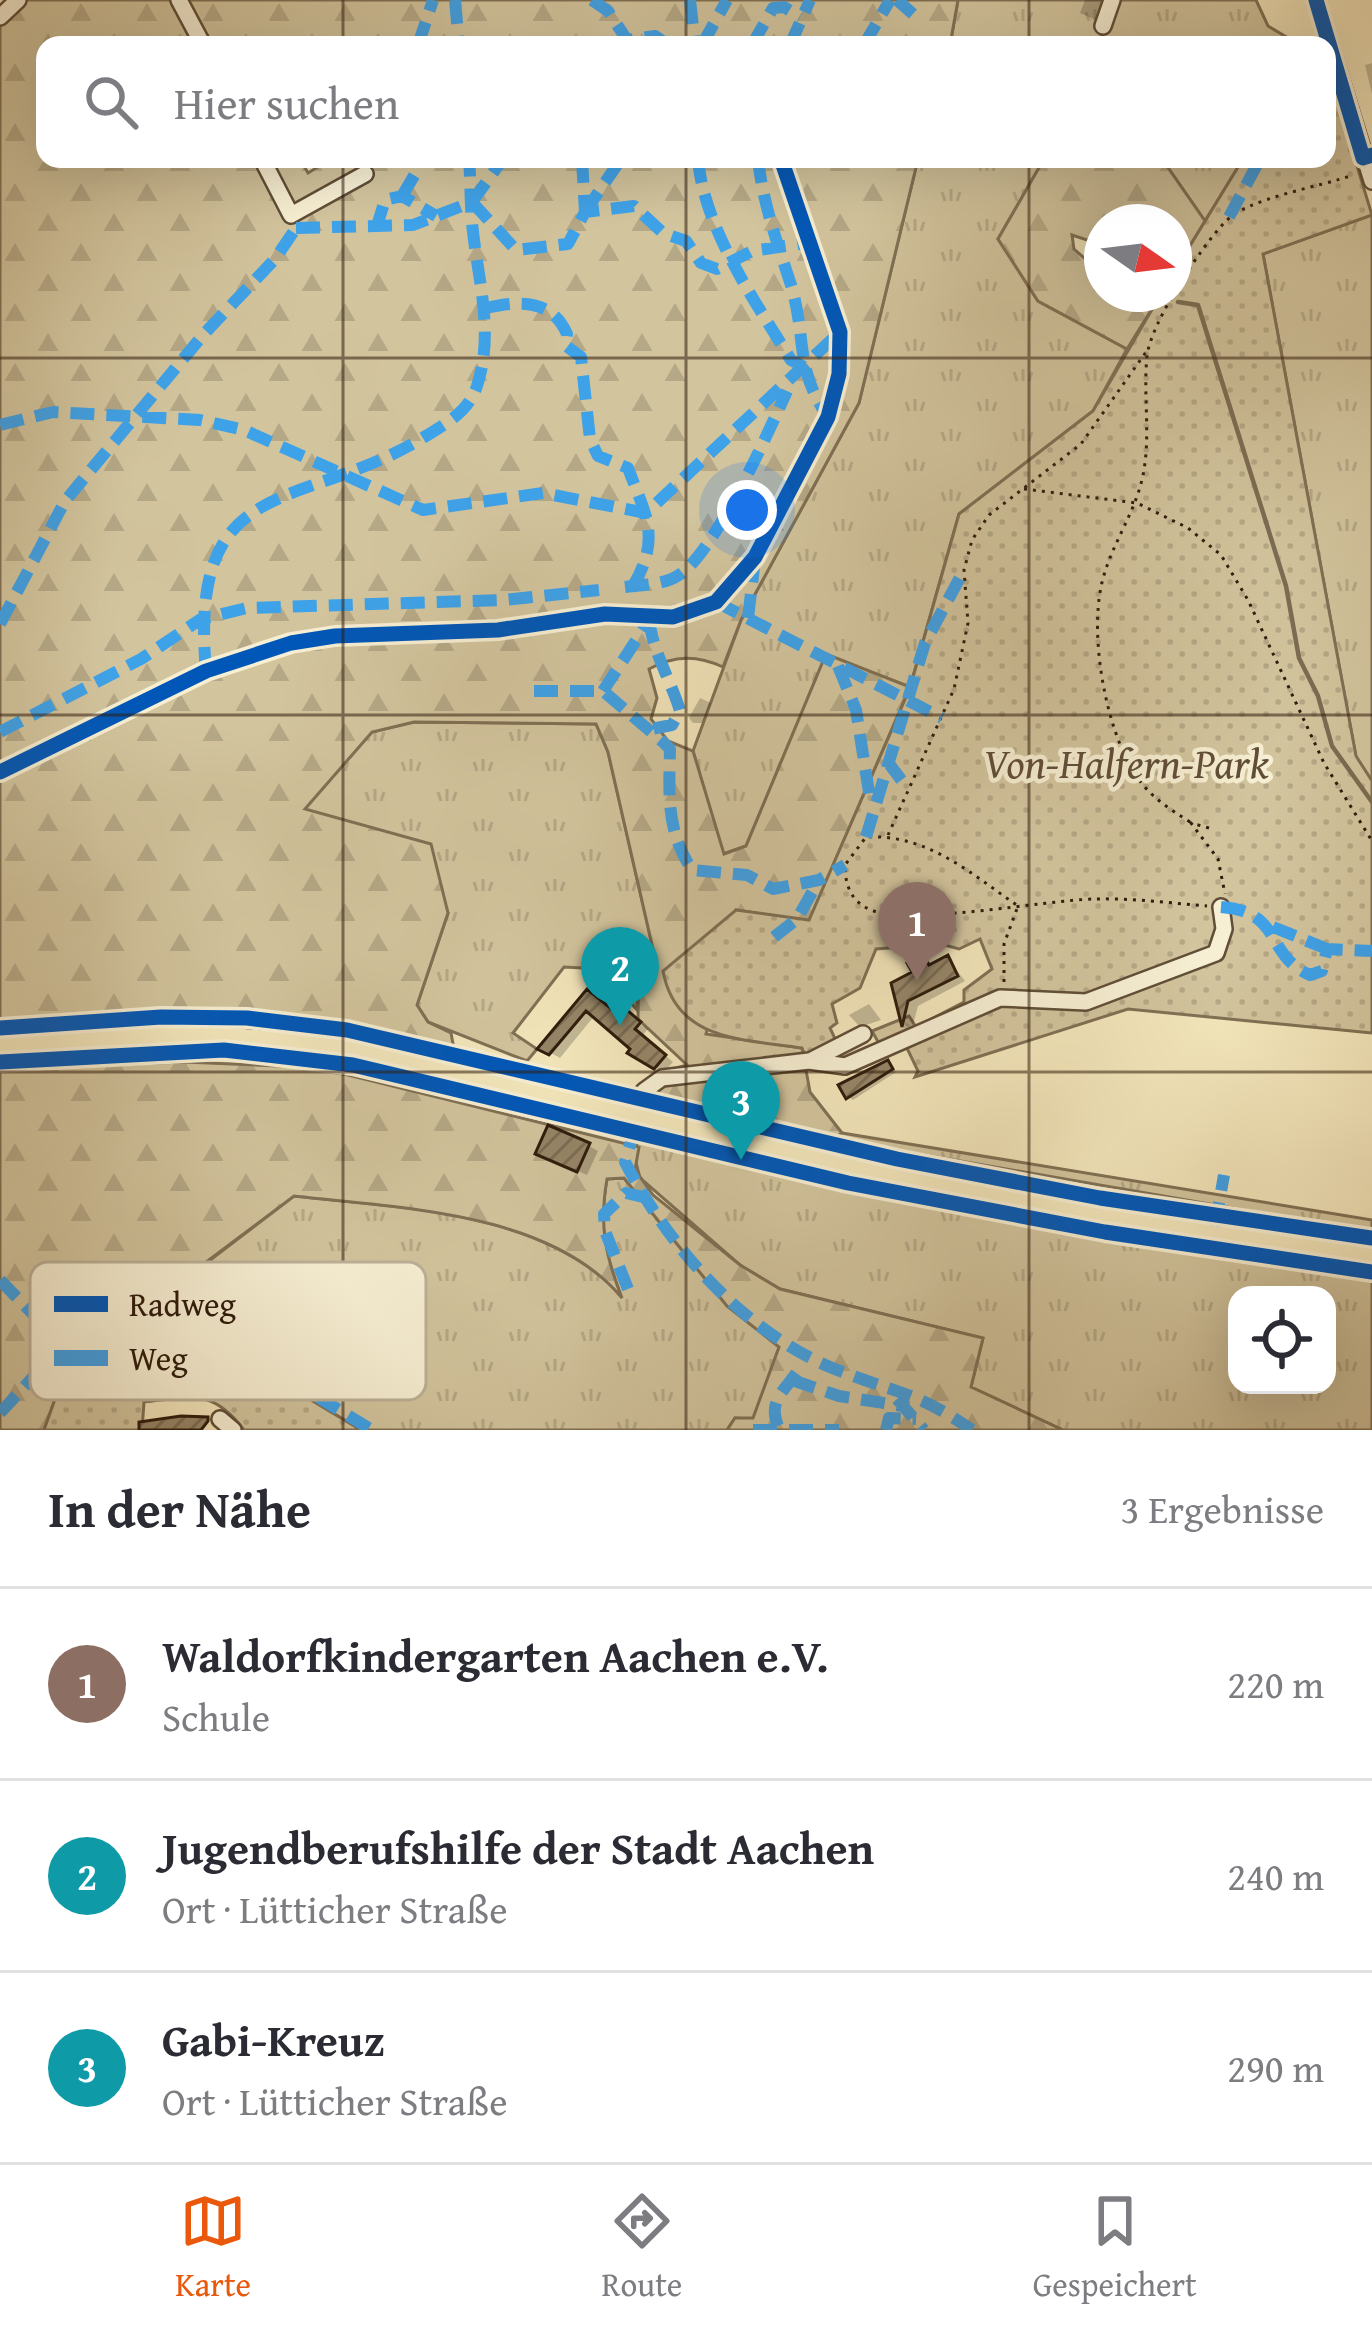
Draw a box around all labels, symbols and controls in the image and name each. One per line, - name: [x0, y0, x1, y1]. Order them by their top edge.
- search box: [36, 36, 1336, 168]
- icon: search: [78, 69, 144, 135]
- text: Hier suchen: [174, 70, 399, 135]
- north arrow: [1084, 204, 1192, 312]
- your location: [717, 480, 777, 540]
- park label: Von-Halfern-Park: [983, 732, 1270, 793]
- pin: 1: [878, 882, 956, 981]
- pin: 2: [581, 927, 659, 1026]
- pin: 3: [702, 1061, 780, 1160]
- legend: [30, 1262, 426, 1400]
- text: Radweg: [129, 1280, 236, 1328]
- map controls: [1228, 1286, 1336, 1394]
- button: locate: [1228, 1286, 1336, 1394]
- text: Weg: [129, 1334, 188, 1382]
- text: In der Nähe: [48, 1471, 311, 1546]
- text: 3 Ergebnisse: [1121, 1480, 1324, 1537]
- text: Waldorfkindergarten Aachen e.V.: [162, 1623, 829, 1688]
- text: 1: [77, 1655, 97, 1712]
- text: 220 m: [1227, 1655, 1324, 1712]
- text: Schule: [162, 1688, 270, 1745]
- text: Jugendberufshilfe der Stadt Aachen: [162, 1815, 874, 1880]
- text: 2: [77, 1847, 97, 1904]
- text: 240 m: [1227, 1847, 1324, 1904]
- text: Ort · Lütticher Straße: [162, 1880, 507, 1937]
- text: Gabi-Kreuz: [162, 2007, 385, 2072]
- text: 3: [77, 2039, 97, 2096]
- text: 290 m: [1227, 2039, 1324, 2096]
- text: Ort · Lütticher Straße: [162, 2072, 507, 2129]
- tab: Karte: [175, 2188, 251, 2308]
- tab: Route: [602, 2188, 682, 2308]
- tab: Gespeichert: [1033, 2188, 1197, 2308]

